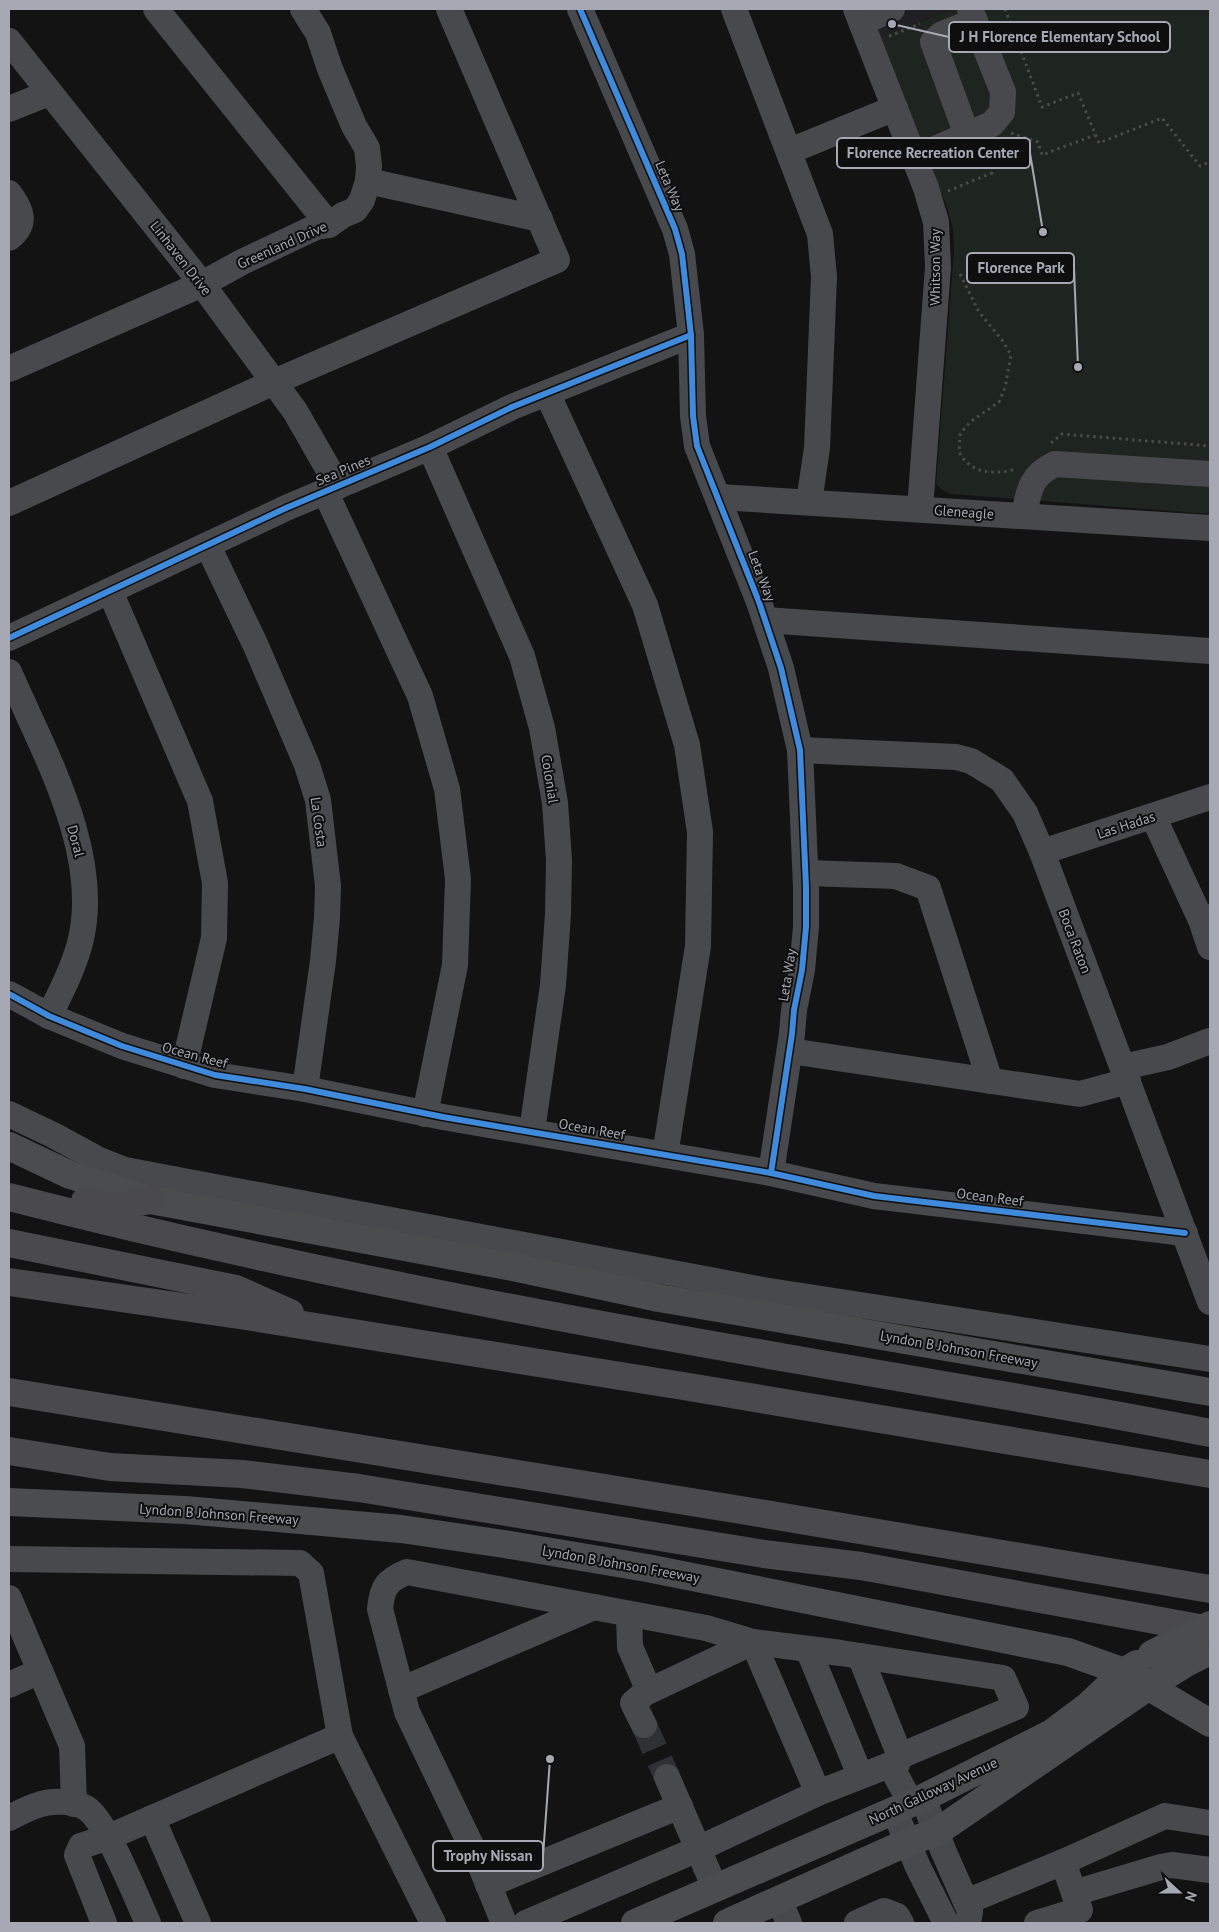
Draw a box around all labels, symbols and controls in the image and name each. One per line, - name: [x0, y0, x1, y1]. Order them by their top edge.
- callout: J H Florence Elementary School: [949, 22, 1170, 52]
- text: J H Florence Elementary School: [959, 27, 1161, 46]
- callout: Florence Recreation Center: [837, 138, 1030, 168]
- text: Florence Recreation Center: [847, 143, 1020, 162]
- street label: Leta Way: [651, 158, 689, 214]
- street label: Linhaven Drive: [146, 217, 216, 299]
- street label: Greenland Drive: [234, 217, 330, 273]
- street label: Whitson Way: [926, 228, 944, 305]
- callout: Florence Park: [967, 253, 1074, 283]
- text: Florence Park: [977, 258, 1065, 277]
- street label: Sea Pines: [313, 450, 373, 490]
- street label: Gleneagle: [933, 501, 995, 523]
- street label: Leta Way: [744, 548, 780, 604]
- street label: Colonial: [537, 753, 563, 805]
- street label: La Costa: [307, 796, 331, 848]
- street label: Las Hadas: [1095, 807, 1158, 843]
- street label: Doral: [63, 823, 89, 859]
- street label: Boca Raton: [1054, 906, 1096, 976]
- street label: Leta Way: [774, 947, 800, 1003]
- street label: Ocean Reef: [160, 1038, 230, 1073]
- street label: Ocean Reef: [557, 1114, 627, 1144]
- street label: Ocean Reef: [956, 1184, 1025, 1210]
- street label: Lyndon B Johnson Freeway: [879, 1326, 1040, 1372]
- street label: Lyndon B Johnson Freeway: [139, 1499, 300, 1529]
- street label: Lyndon B Johnson Freeway: [541, 1541, 702, 1587]
- street label: North Galloway Avenue: [866, 1753, 1000, 1829]
- callout: Trophy Nissan: [433, 1841, 543, 1871]
- text: Trophy Nissan: [443, 1846, 533, 1865]
- north arrow: [1154, 1867, 1204, 1917]
- text: N: [1181, 1889, 1201, 1904]

